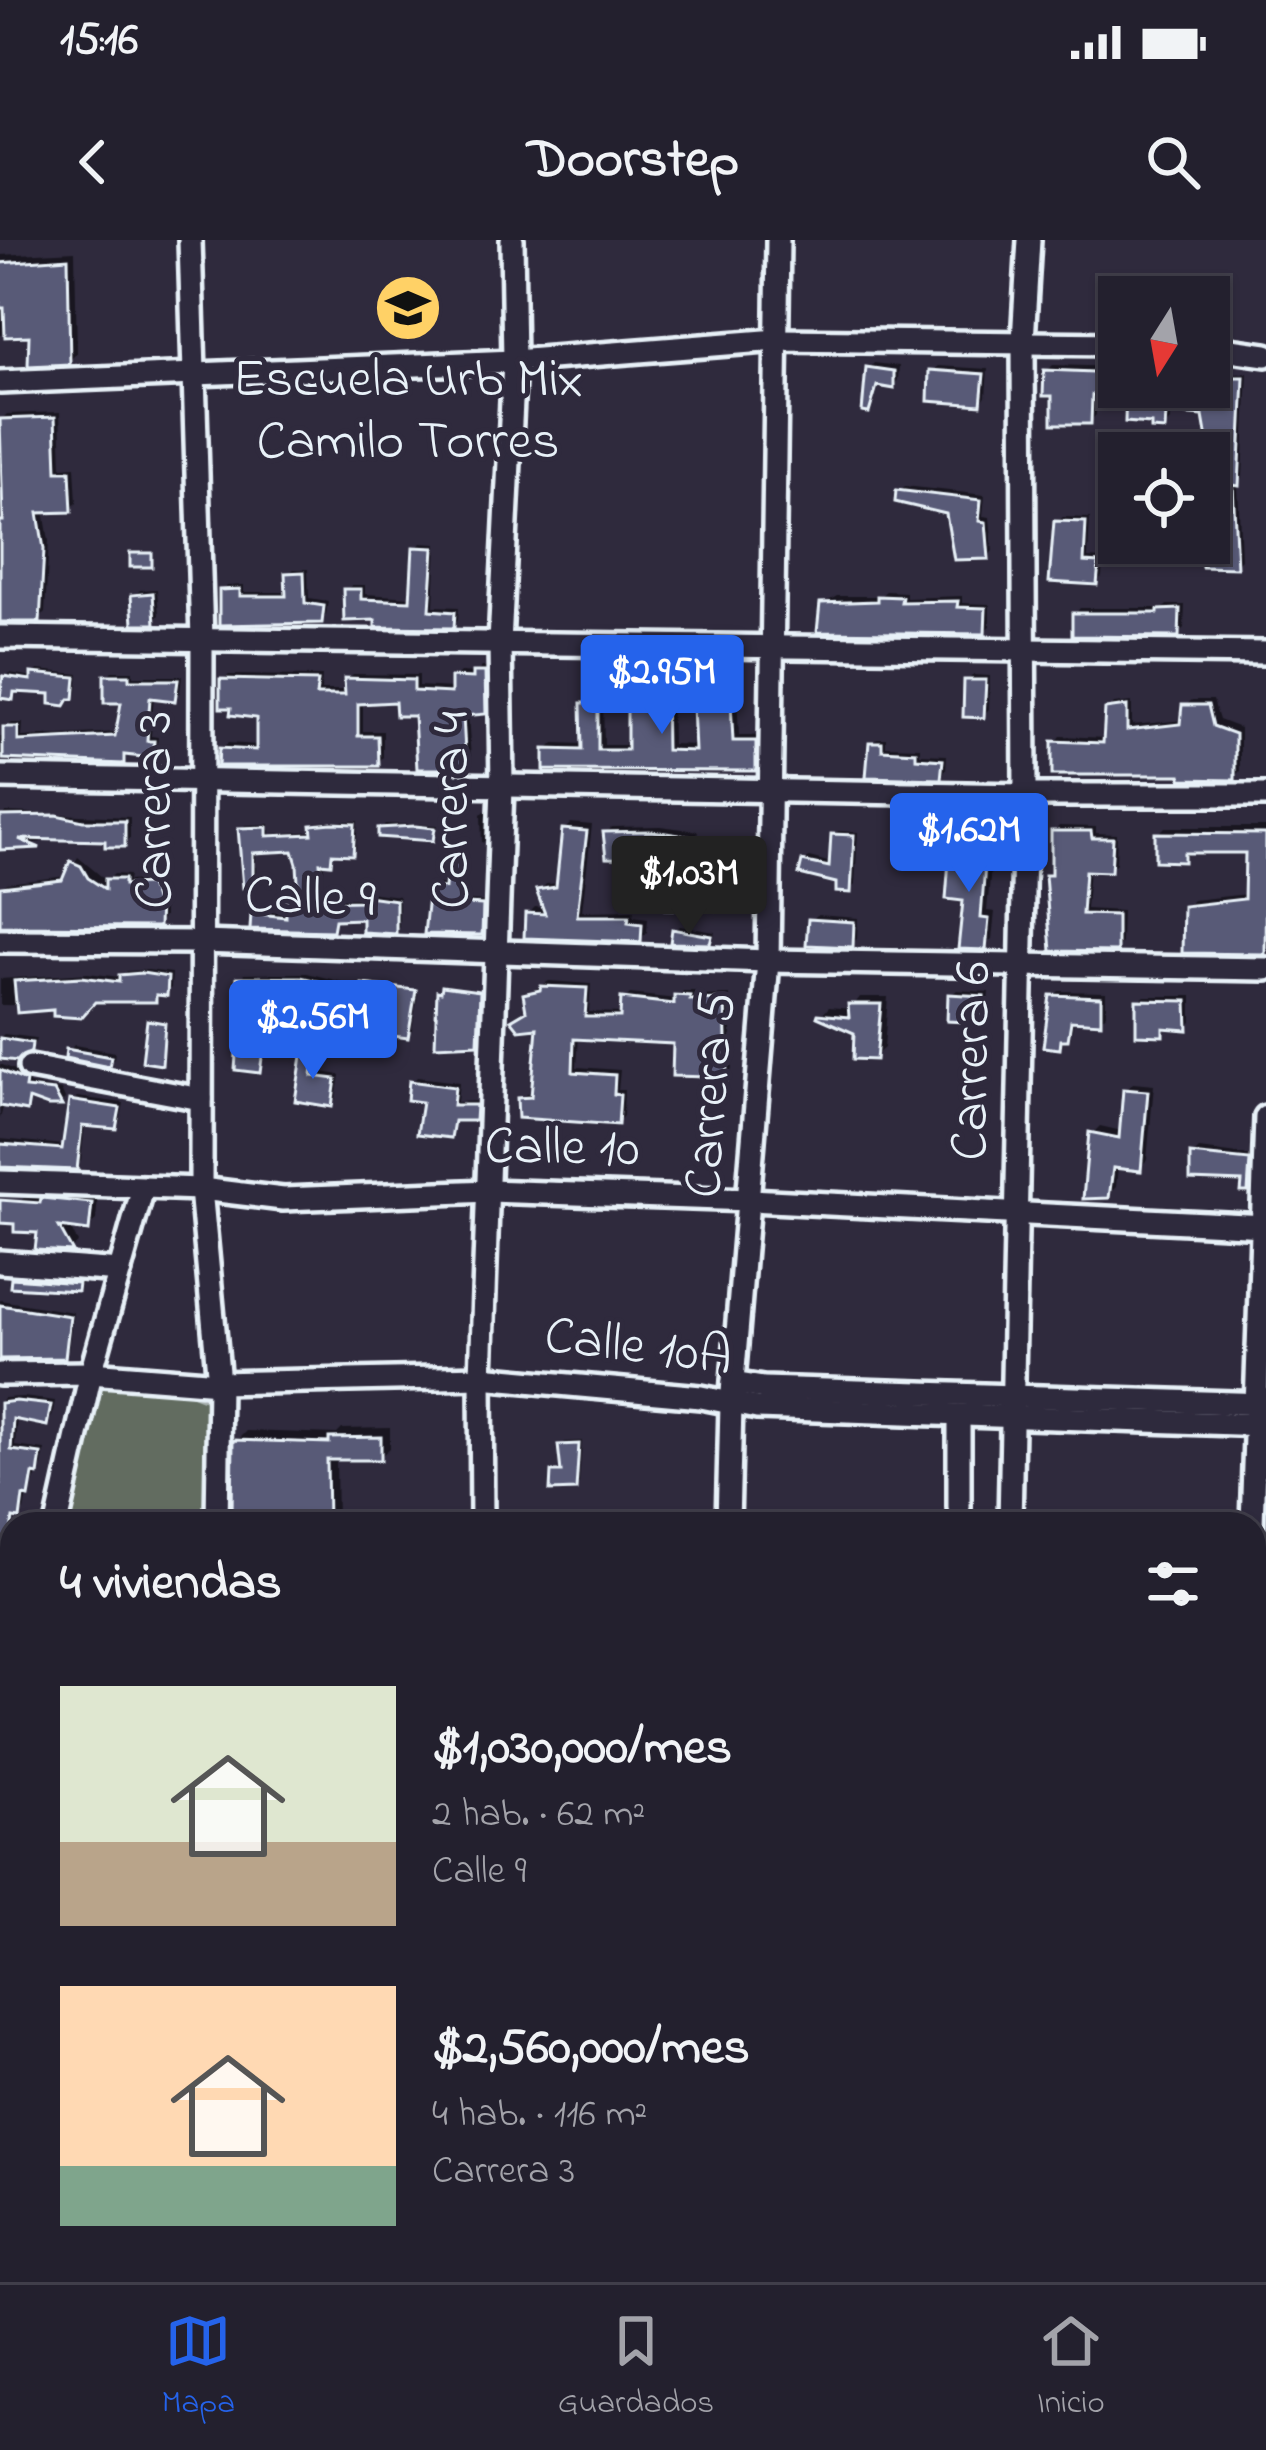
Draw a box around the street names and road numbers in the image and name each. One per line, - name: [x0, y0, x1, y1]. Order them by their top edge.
- street label: Carrera 3: [118, 711, 196, 909]
- street label: Carrera 4: [415, 711, 493, 909]
- street label: Calle 9: [243, 859, 377, 941]
- street label: Carrera 6: [933, 961, 1015, 1161]
- street label: Carrera 5: [667, 989, 759, 1201]
- street label: Calle 10: [484, 1110, 640, 1190]
- street label: Calle 10A: [540, 1299, 736, 1399]

